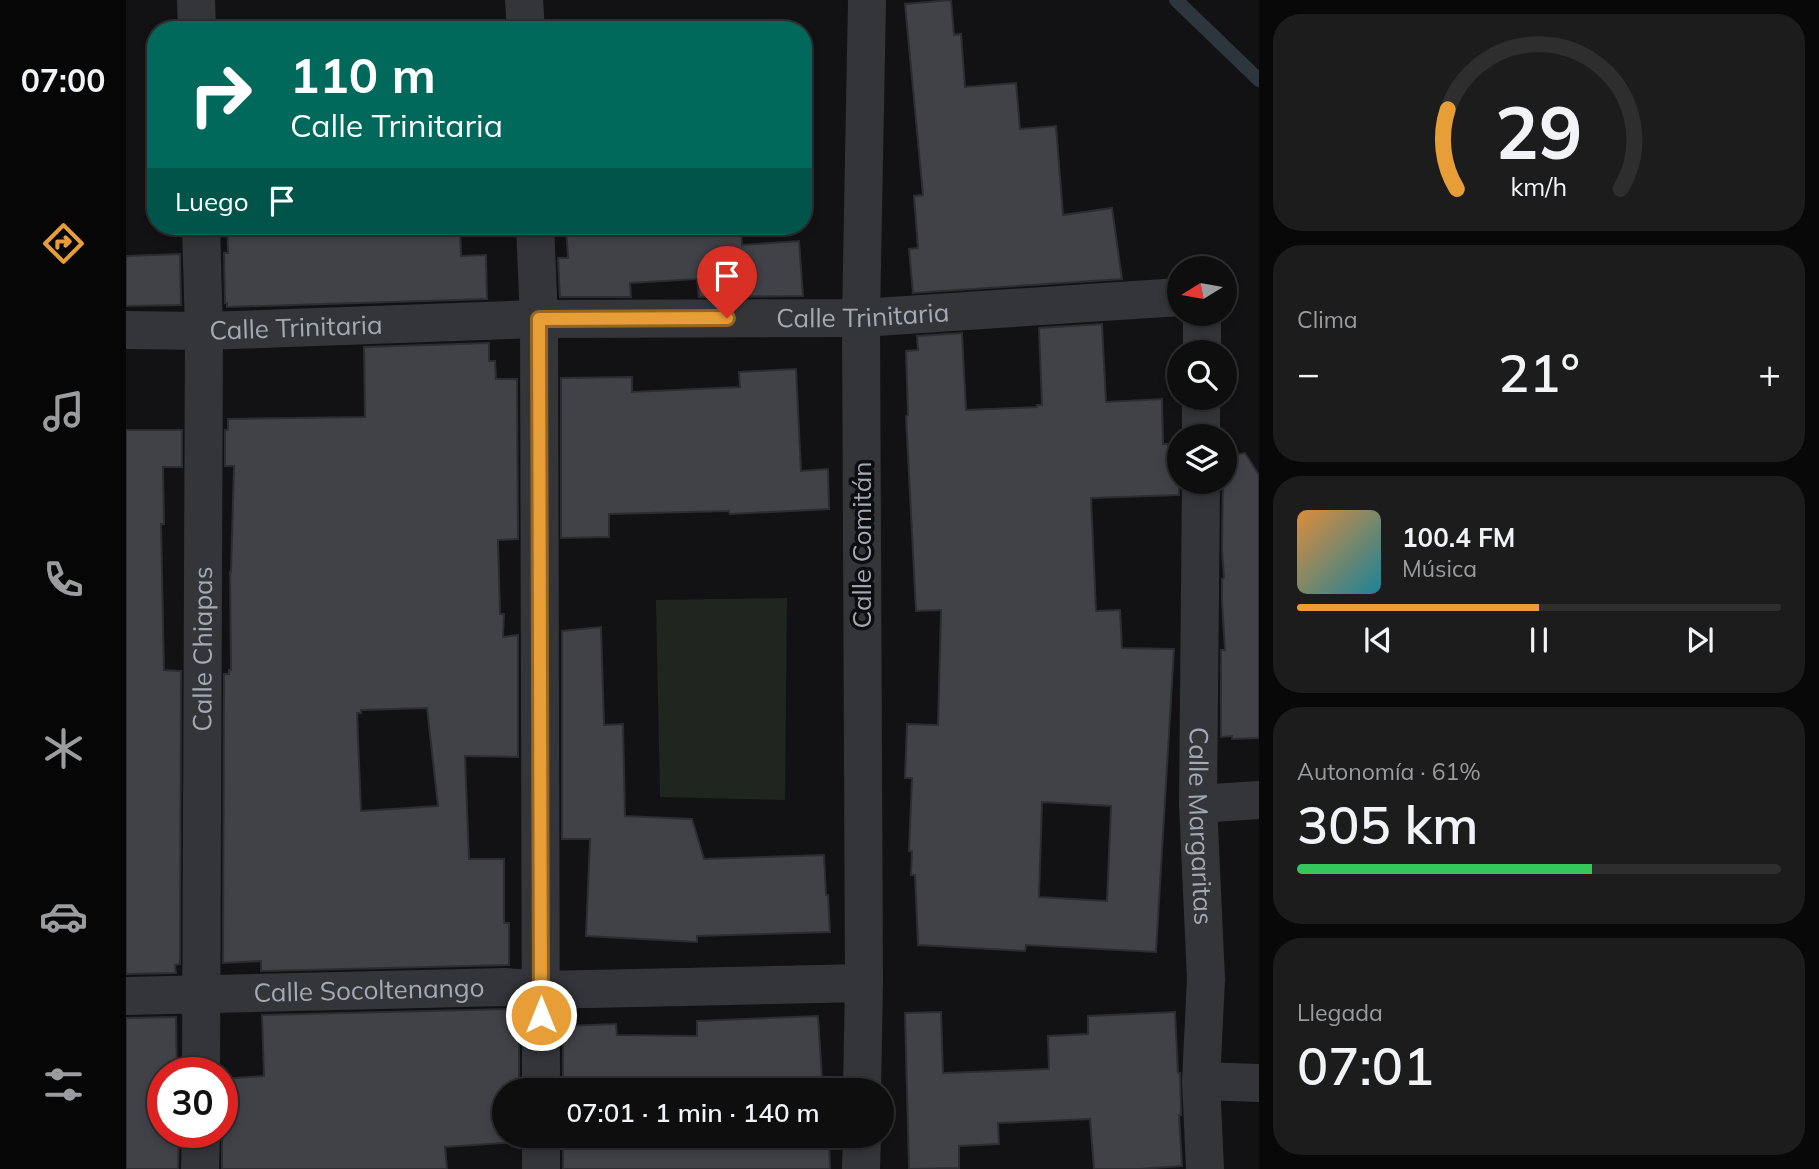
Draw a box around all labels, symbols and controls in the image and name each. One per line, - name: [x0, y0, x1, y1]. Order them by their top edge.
- text: 110 m: [290, 44, 436, 105]
- icon: right: [175, 49, 266, 140]
- text: 07:00: [21, 60, 105, 100]
- text: 29: [1495, 86, 1583, 177]
- text: Calle Trinitaria: [290, 105, 503, 145]
- text: km/h: [1511, 170, 1567, 201]
- icon: arrive: [263, 182, 301, 220]
- text: Luego: [175, 185, 249, 218]
- icon: directions: [39, 219, 88, 268]
- pin: [697, 246, 757, 318]
- north arrow: [1167, 256, 1237, 326]
- map controls: [1167, 256, 1237, 494]
- icon: arrive: [708, 257, 746, 295]
- street label: Calle Trinitaria: [776, 295, 950, 334]
- text: Clima: [1297, 305, 1358, 334]
- street label: Calle Trinitaria: [209, 308, 383, 347]
- button: search: [1167, 340, 1237, 410]
- text: 21°: [1498, 340, 1580, 405]
- text: −: [1297, 349, 1320, 397]
- text: +: [1758, 349, 1781, 397]
- icon: music: [39, 387, 88, 436]
- button: layers: [1167, 424, 1237, 494]
- street label: Calle Comitán: [845, 462, 878, 628]
- text: 100.4 FM: [1402, 521, 1515, 554]
- text: Música: [1402, 554, 1477, 583]
- icon: phone: [39, 555, 88, 604]
- street label: Calle Chiapas: [185, 566, 219, 732]
- icon: previous: [1359, 621, 1397, 659]
- icon: pause: [1520, 621, 1558, 659]
- icon: next: [1681, 621, 1719, 659]
- icon: climate: [39, 724, 88, 773]
- street label: Calle Margaritas: [1182, 727, 1221, 926]
- text: Autonomía · 61%: [1297, 757, 1481, 786]
- text: 305 km: [1297, 792, 1478, 857]
- icon: car: [39, 892, 88, 941]
- street label: Calle Socoltenango: [253, 970, 485, 1009]
- position arrow: [504, 978, 578, 1052]
- text: Llegada: [1297, 998, 1383, 1027]
- text: 07:01: [1297, 1033, 1434, 1098]
- speed limit sign: 30: [147, 1057, 238, 1148]
- icon: filters: [39, 1060, 88, 1109]
- text: 07:01 · 1 min · 140 m: [566, 1096, 820, 1129]

